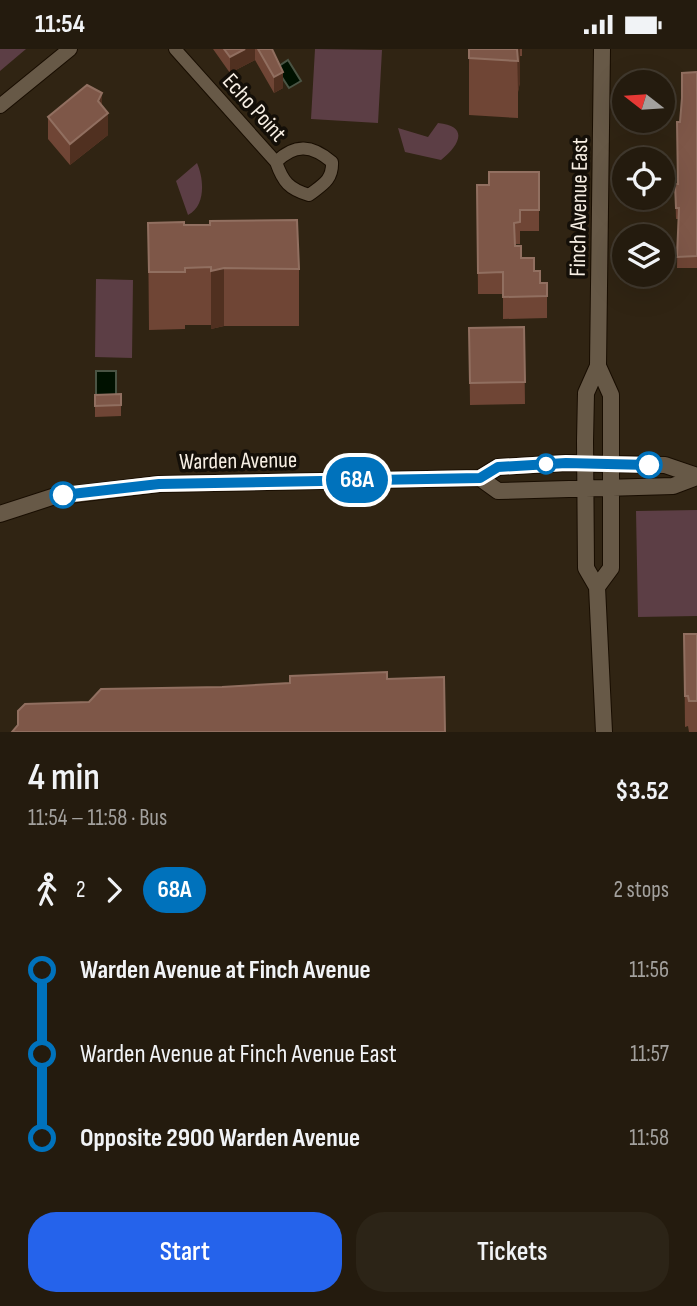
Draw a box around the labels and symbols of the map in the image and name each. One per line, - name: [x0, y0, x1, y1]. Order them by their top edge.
- street label: Echo Point: [216, 68, 292, 148]
- north arrow: [612, 70, 676, 133]
- street label: Finch Avenue East: [564, 137, 594, 277]
- street label: Warden Avenue: [179, 446, 297, 476]
- unlabelled marker: [636, 452, 662, 478]
- unlabelled marker: [536, 454, 556, 474]
- line badge: 68A: [317, 457, 397, 503]
- unlabelled marker: [50, 482, 76, 508]

